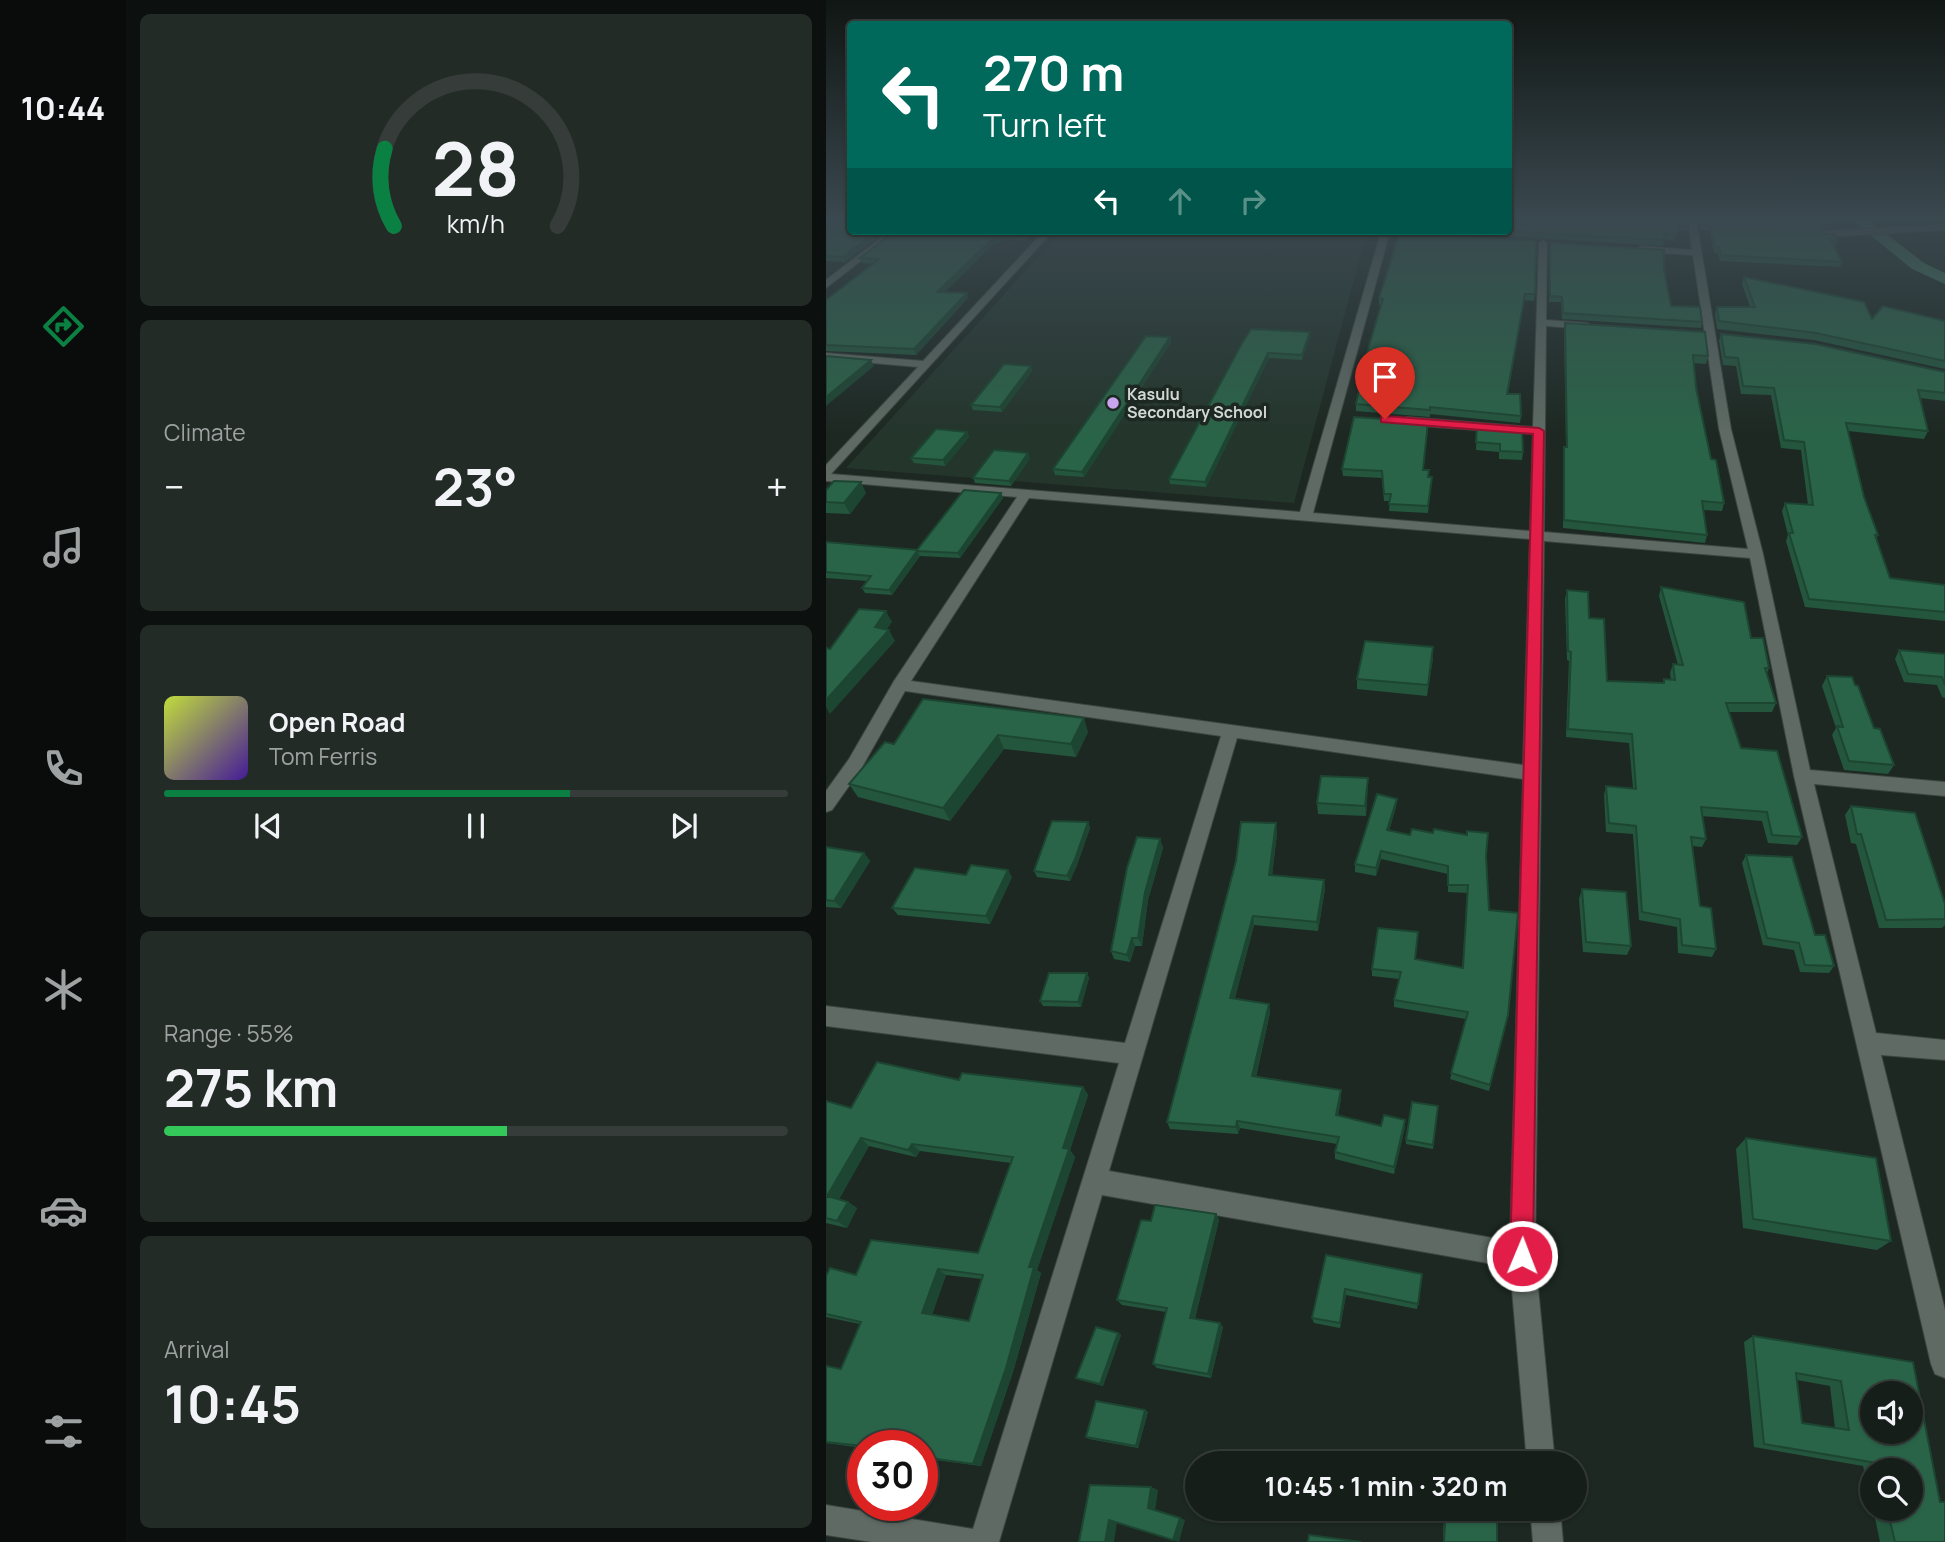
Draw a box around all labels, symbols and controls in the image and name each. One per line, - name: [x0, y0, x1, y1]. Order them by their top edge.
- text: 270 m: [983, 39, 1124, 106]
- icon: left: [868, 49, 959, 140]
- text: 10:44: [21, 86, 105, 130]
- text: Turn left: [983, 103, 1107, 147]
- text: 28: [432, 118, 520, 218]
- icon: left: [1088, 182, 1126, 220]
- icon: ahead: [1161, 182, 1199, 220]
- icon: right: [1234, 182, 1272, 220]
- text: km/h: [447, 206, 505, 241]
- icon: directions: [39, 302, 88, 351]
- pin: [1355, 347, 1415, 419]
- icon: arrive: [1366, 358, 1404, 396]
- place label: Kasulu Secondary School: [1127, 383, 1267, 423]
- marker: Kasulu Secondary School: [1105, 395, 1121, 411]
- text: Climate: [164, 416, 246, 448]
- text: 23°: [433, 451, 518, 522]
- text: −: [164, 460, 185, 512]
- text: +: [766, 460, 788, 512]
- icon: music: [39, 523, 88, 572]
- text: Open Road: [269, 704, 405, 740]
- text: Tom Ferris: [269, 740, 377, 772]
- icon: phone: [39, 744, 88, 793]
- icon: previous: [249, 807, 287, 845]
- icon: pause: [457, 807, 495, 845]
- icon: next: [665, 807, 703, 845]
- icon: climate: [39, 965, 88, 1014]
- text: Range · 55%: [164, 1017, 294, 1049]
- text: 275 km: [164, 1052, 338, 1123]
- icon: car: [39, 1186, 88, 1235]
- position arrow: [1485, 1219, 1559, 1293]
- text: Arrival: [164, 1333, 230, 1365]
- text: 10:45: [164, 1368, 301, 1439]
- map controls: [1860, 1381, 1923, 1521]
- button: sound: [1860, 1381, 1923, 1444]
- icon: filters: [39, 1407, 88, 1456]
- speed limit sign: 30: [847, 1430, 938, 1521]
- button: search: [1860, 1458, 1923, 1521]
- text: 10:45 · 1 min · 320 m: [1265, 1468, 1507, 1504]

